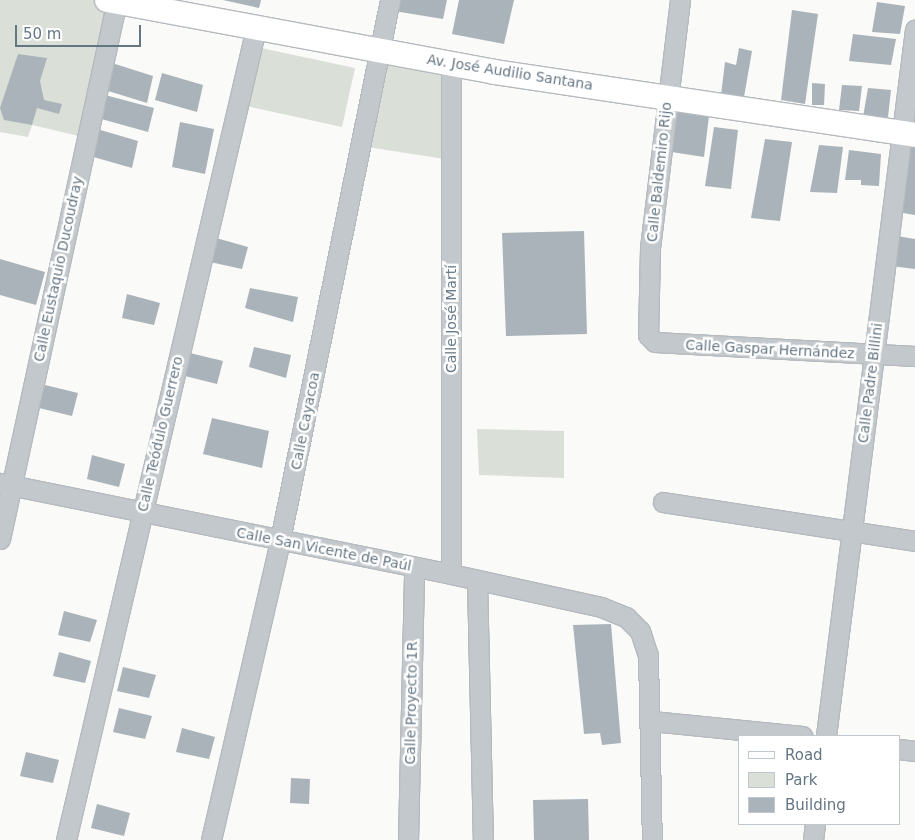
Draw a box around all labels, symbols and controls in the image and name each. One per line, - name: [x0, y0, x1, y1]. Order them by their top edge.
- scale bar: [18, 15, 144, 47]
- text: 50 m: [23, 25, 61, 43]
- street label: Av. José Audilio Santana: [426, 51, 594, 93]
- street label: Calle Baldemiro Rijo: [643, 101, 675, 243]
- street label: Calle Eustaquio Ducoudray: [30, 175, 86, 363]
- street label: Calle José Martí: [443, 265, 459, 373]
- street label: Calle Padre Billini: [854, 322, 886, 444]
- street label: Calle Gaspar Hernández: [685, 336, 855, 362]
- street label: Calle Teódulo Guerrero: [134, 355, 186, 513]
- street label: Calle Cayacoa: [287, 371, 323, 471]
- street label: Calle San Vicente de Paúl: [235, 524, 413, 574]
- street label: Calle Proyecto 1R: [402, 641, 420, 765]
- legend: [738, 735, 900, 825]
- text: Road: [785, 746, 823, 764]
- text: Park: [785, 771, 817, 789]
- text: Building: [785, 796, 846, 814]

